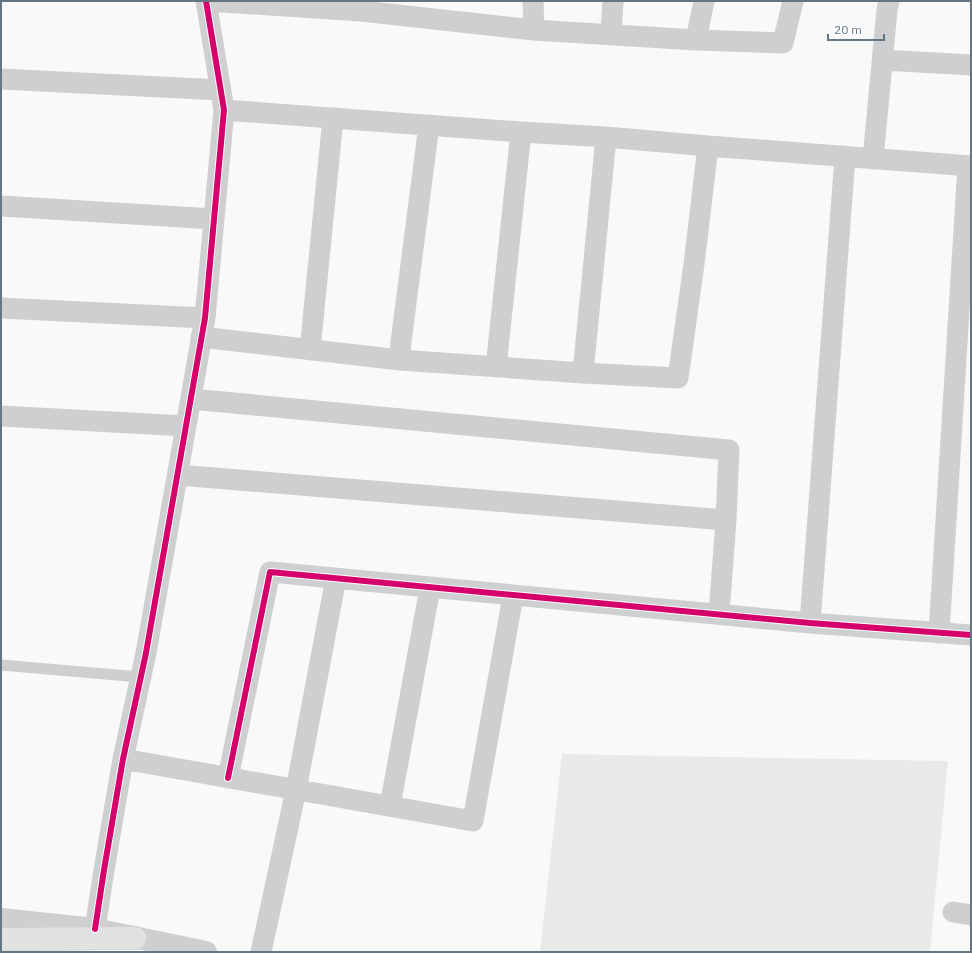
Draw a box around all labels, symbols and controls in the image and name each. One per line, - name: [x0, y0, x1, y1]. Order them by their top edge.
- scale bar: [828, 16, 884, 42]
- text: 20 m: [834, 22, 862, 37]

